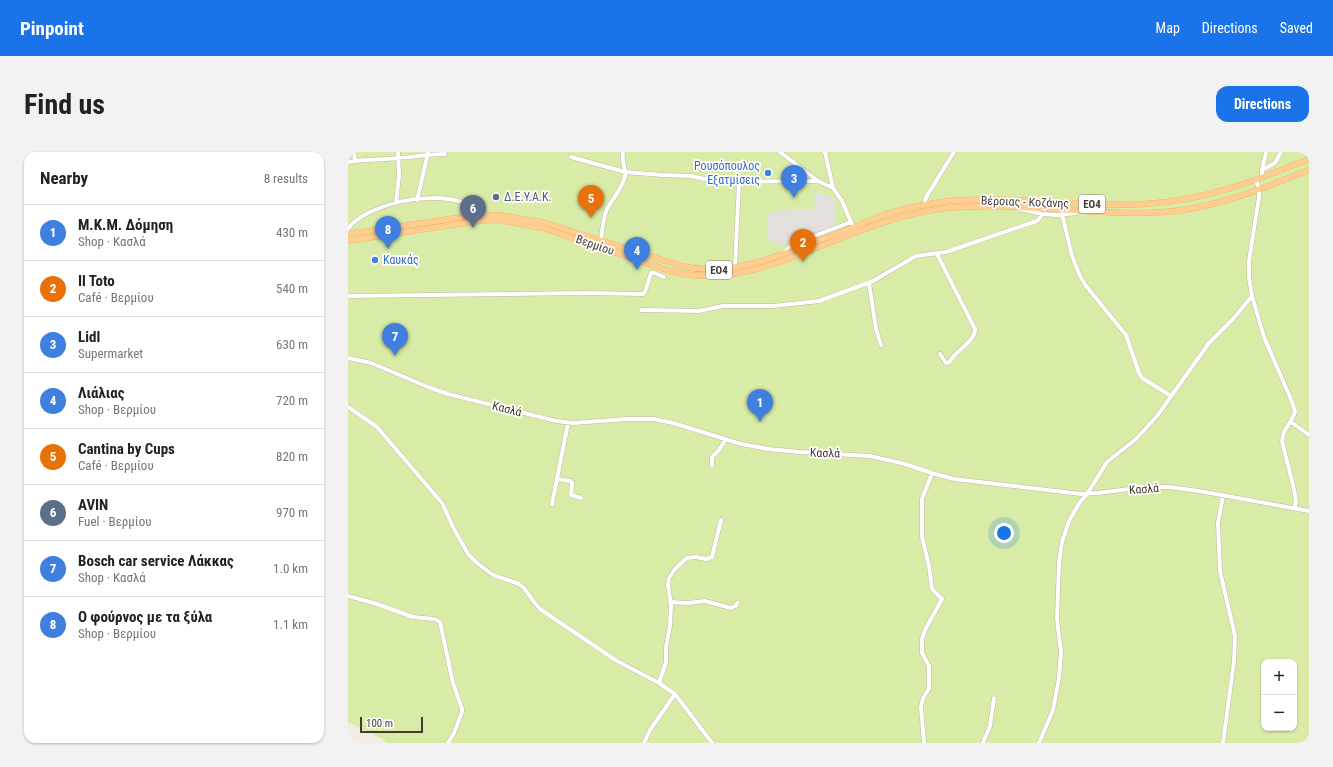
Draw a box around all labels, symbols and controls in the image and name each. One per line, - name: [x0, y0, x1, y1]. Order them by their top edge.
- text: Pinpoint: [20, 17, 84, 40]
- text: Map: [1156, 20, 1180, 36]
- text: Directions: [1202, 20, 1258, 36]
- text: Saved: [1280, 20, 1313, 36]
- button: Directions: [1216, 86, 1309, 122]
- text: Find us: [24, 88, 105, 121]
- place label: Ρουσόπουλος Εξατμίσεις: [694, 159, 760, 188]
- pin: 3: [781, 165, 807, 198]
- text: Nearby: [40, 168, 88, 188]
- marker: Ρουσόπουλος Εξατμίσεις: [763, 168, 773, 178]
- text: 8 results: [264, 171, 308, 186]
- pin: 5: [578, 185, 604, 218]
- place label: Δ.Ε.Υ.Α.Κ.: [504, 190, 552, 204]
- marker: Δ.Ε.Υ.Α.Κ.: [491, 192, 501, 202]
- street label: Βέροιας - Κοζάνης: [981, 193, 1070, 211]
- pin: 6: [460, 195, 486, 228]
- road number: ΕΟ4: [1079, 195, 1105, 213]
- text: Μ.Κ.Μ. Δόμηση: [78, 216, 173, 234]
- pin: 8: [375, 216, 401, 249]
- text: 1: [50, 225, 56, 240]
- text: 430 m: [276, 225, 308, 240]
- pin: 2: [790, 229, 816, 262]
- street label: Βερμίου: [574, 232, 616, 258]
- text: Shop · Κασλά: [78, 234, 146, 249]
- pin: 4: [624, 237, 650, 270]
- place label: Καυκάς: [383, 253, 419, 267]
- marker: Καυκάς: [370, 255, 380, 265]
- road number: ΕΟ4: [706, 261, 732, 279]
- text: Il Toto: [78, 272, 115, 290]
- text: 2: [50, 281, 56, 296]
- text: 540 m: [276, 281, 308, 296]
- text: Café · Βερμίου: [78, 290, 154, 305]
- pin: 7: [382, 323, 408, 356]
- text: Lidl: [78, 328, 100, 346]
- text: 3: [50, 337, 56, 352]
- text: 630 m: [276, 337, 308, 352]
- text: Supermarket: [78, 346, 143, 361]
- text: Λιάλιας: [78, 384, 124, 402]
- pin: 1: [747, 389, 773, 422]
- text: 4: [50, 393, 56, 408]
- text: 720 m: [276, 393, 308, 408]
- street label: Κασλά: [491, 399, 523, 419]
- text: Shop · Βερμίου: [78, 402, 156, 417]
- text: Cantina by Cups: [78, 440, 175, 458]
- street label: Κασλά: [810, 445, 840, 461]
- text: 5: [50, 449, 56, 464]
- text: 820 m: [276, 449, 308, 464]
- text: Café · Βερμίου: [78, 458, 154, 473]
- street label: Κασλά: [1129, 481, 1160, 497]
- text: AVIN: [78, 496, 108, 514]
- text: 6: [50, 505, 56, 520]
- text: 970 m: [276, 505, 308, 520]
- text: Fuel · Βερμίου: [78, 514, 151, 529]
- your location: [994, 523, 1014, 543]
- text: Bosch car service Λάκκας: [78, 552, 234, 570]
- text: 7: [50, 561, 56, 576]
- text: 1.0 km: [273, 561, 308, 576]
- text: Shop · Κασλά: [78, 570, 146, 585]
- text: Ο φούρνος με τα ξύλα: [78, 608, 212, 626]
- text: 8: [50, 617, 56, 632]
- text: 1.1 km: [273, 617, 308, 632]
- text: Shop · Βερμίου: [78, 626, 156, 641]
- map controls: [1261, 659, 1297, 731]
- button: +: [1261, 659, 1297, 695]
- button: −: [1261, 695, 1297, 731]
- scale bar: [360, 715, 423, 734]
- text: 100 m: [366, 717, 393, 730]

